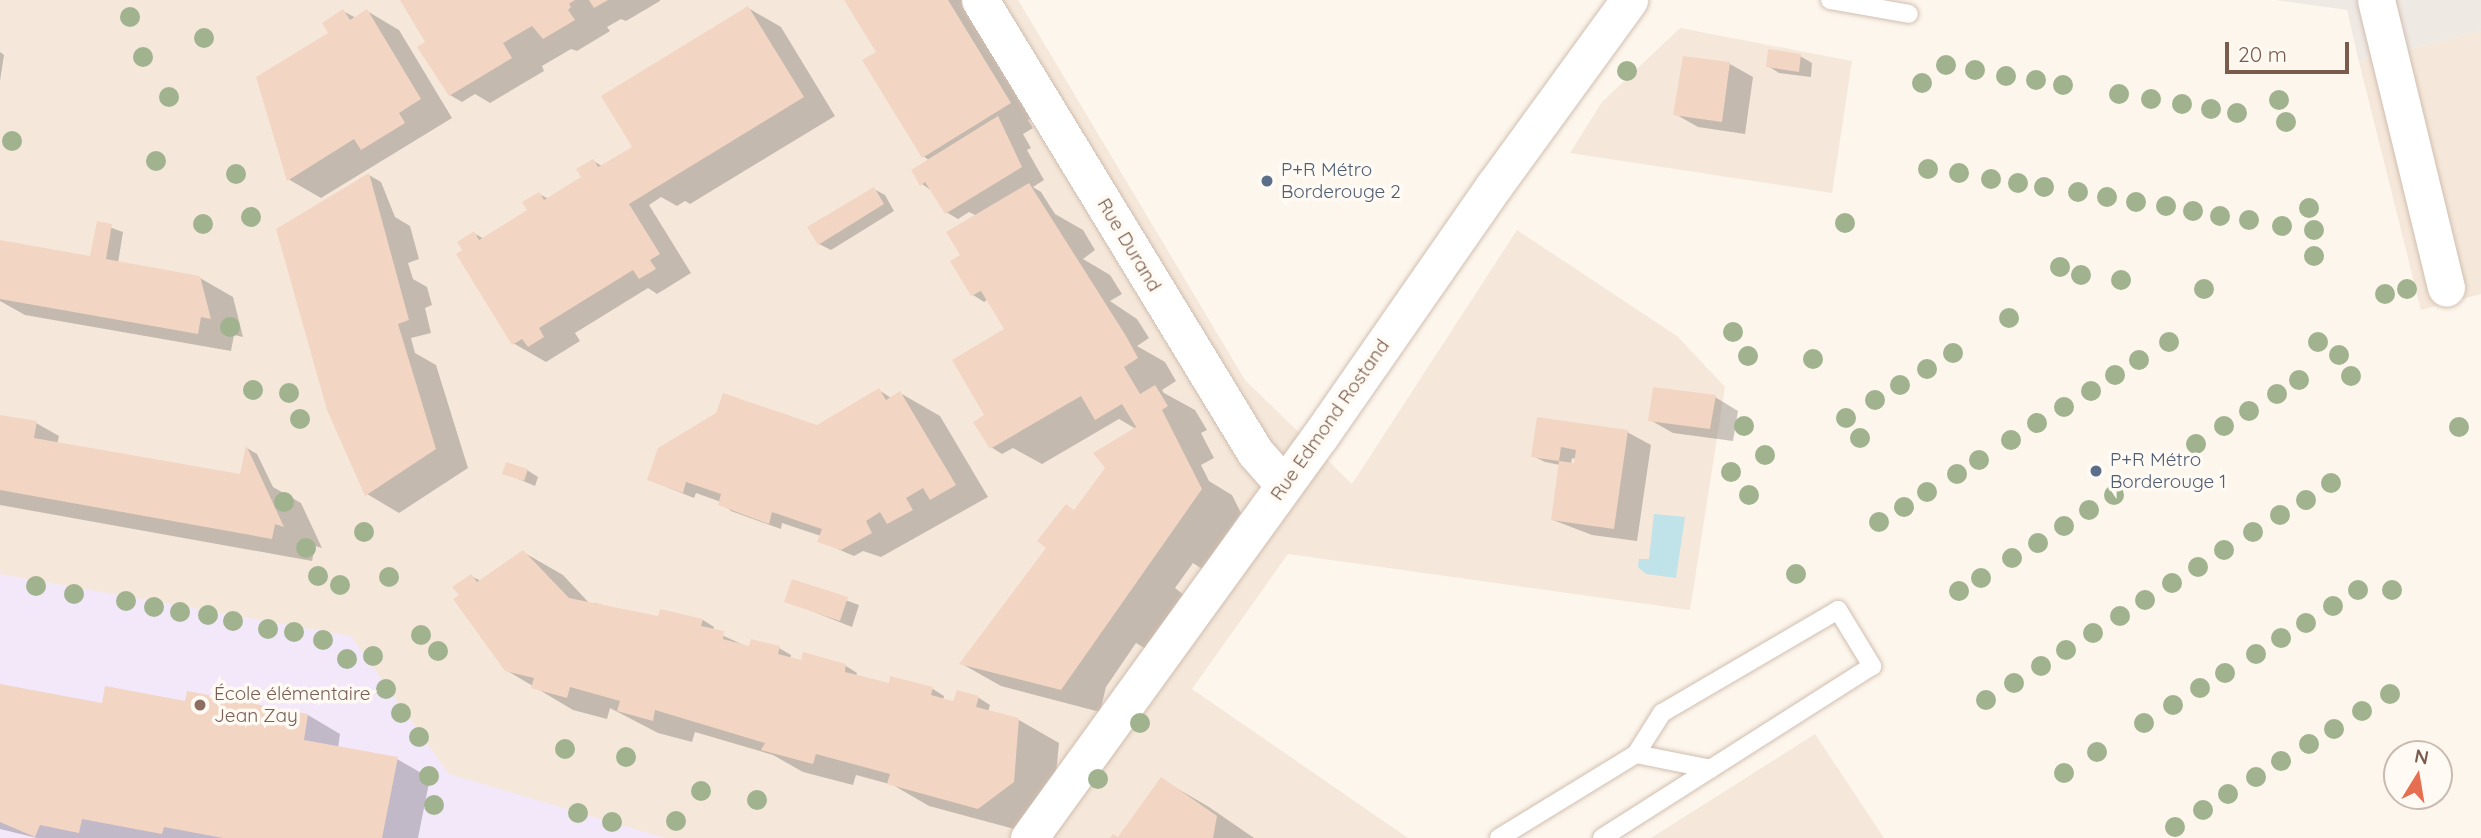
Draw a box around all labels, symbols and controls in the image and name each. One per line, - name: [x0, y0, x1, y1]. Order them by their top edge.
- scale bar: [2229, 28, 2353, 72]
- text: 20 m: [2238, 41, 2287, 67]
- place label: P+R Métro Borderouge 2: [1281, 159, 1401, 203]
- marker: P+R Métro Borderouge 2: [1259, 173, 1275, 189]
- street label: Rue Durand: [1092, 194, 1166, 296]
- street label: Rue Edmond Rostand: [1266, 335, 1394, 505]
- place label: P+R Métro Borderouge 1: [2110, 449, 2226, 493]
- marker: P+R Métro Borderouge 1: [2088, 463, 2104, 479]
- place label: École élémentaire Jean Zay: [214, 683, 371, 727]
- marker: École élémentaire Jean Zay: [192, 697, 208, 713]
- north arrow: [2383, 740, 2453, 810]
- text: N: [2412, 743, 2431, 769]

